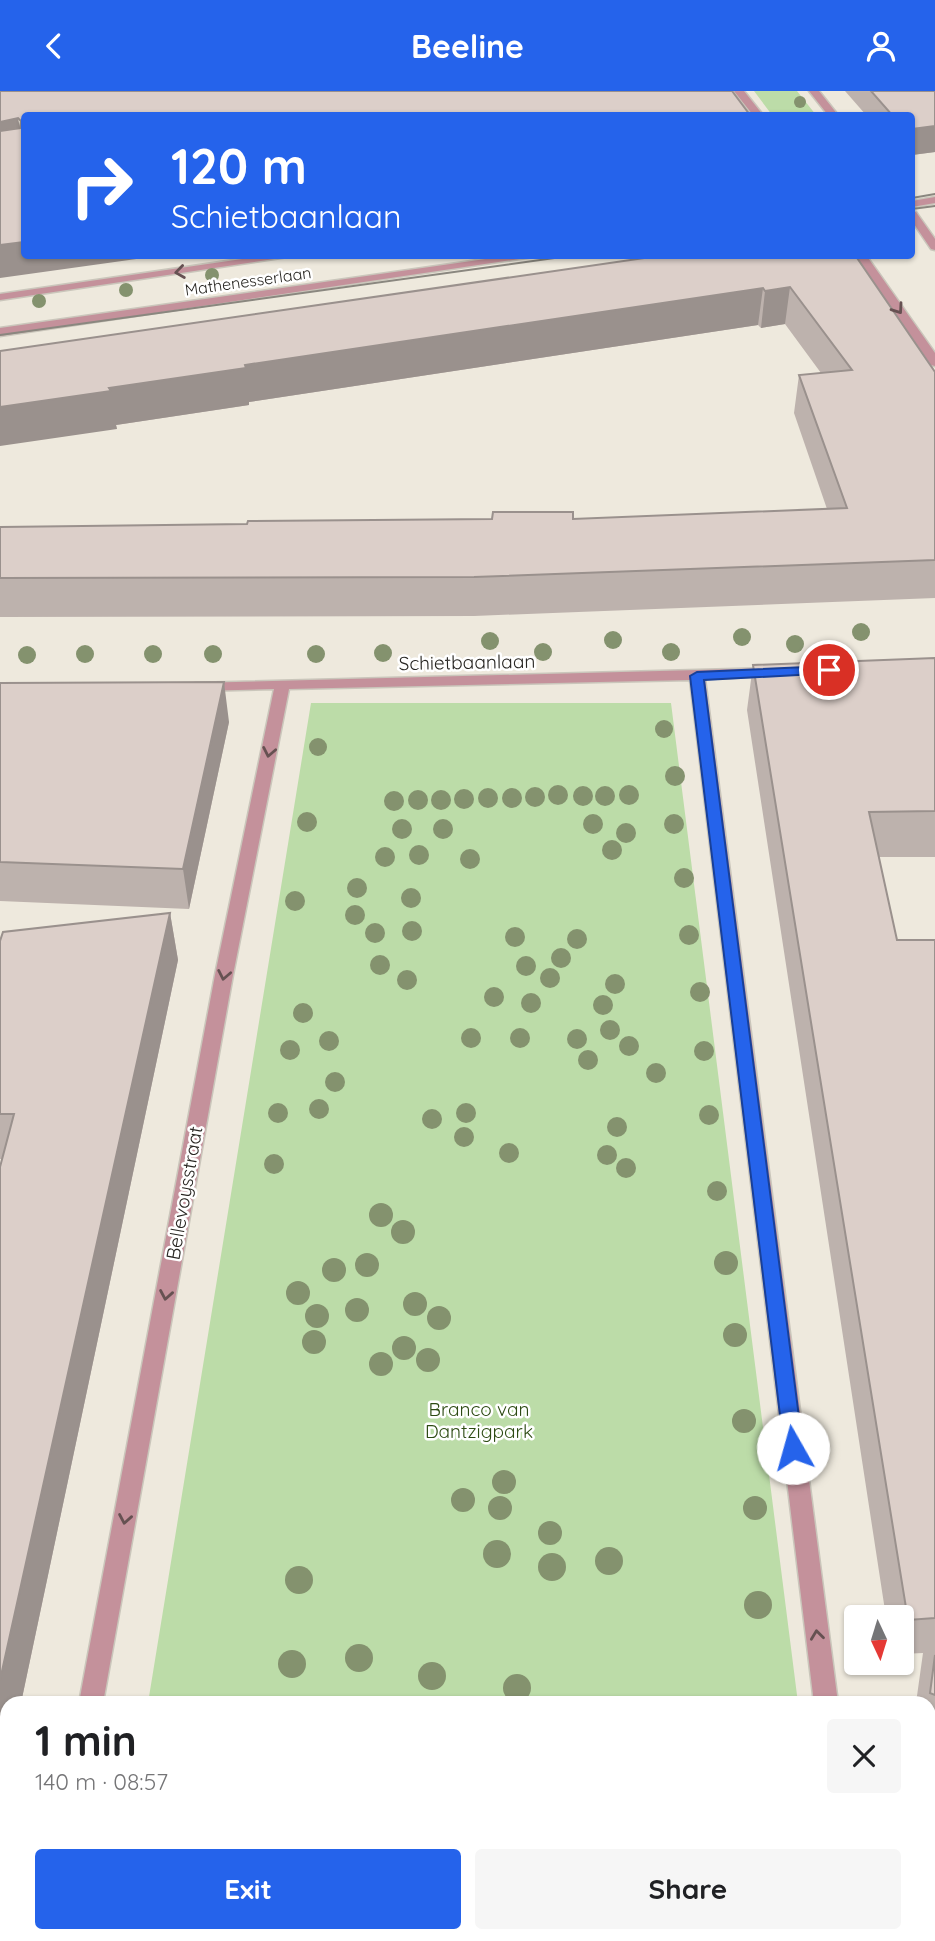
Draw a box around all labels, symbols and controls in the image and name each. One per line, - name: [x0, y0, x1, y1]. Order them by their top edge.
- text: Beeline: [411, 26, 524, 66]
- icon: back: [35, 27, 73, 65]
- icon: person: [862, 27, 900, 65]
- text: 120 m: [171, 135, 307, 196]
- icon: right: [56, 140, 147, 231]
- text: Schietbaanlaan: [171, 196, 401, 236]
- street label: Mathenesserlaan: [183, 262, 313, 300]
- one-way arrow: [174, 264, 186, 279]
- one-way arrow: [890, 301, 903, 314]
- pin: [799, 640, 859, 700]
- street label: Schietbaanlaan: [398, 649, 536, 675]
- icon: arrive: [810, 651, 848, 689]
- one-way arrow: [262, 746, 277, 758]
- one-way arrow: [217, 969, 232, 981]
- street label: Bellevoysstraat: [160, 1124, 208, 1262]
- one-way arrow: [159, 1289, 174, 1301]
- park label: Branco van Dantzigpark: [425, 1397, 533, 1443]
- position arrow: [756, 1411, 830, 1485]
- one-way arrow: [118, 1513, 133, 1525]
- north arrow: [844, 1605, 914, 1675]
- map controls: [844, 1605, 914, 1675]
- one-way arrow: [810, 1629, 825, 1641]
- text: 1 min: [35, 1714, 137, 1767]
- button: close: [827, 1719, 901, 1793]
- text: 140 m · 08:57: [35, 1767, 168, 1796]
- button: Exit: [35, 1849, 461, 1929]
- button: Share: [475, 1849, 901, 1929]

